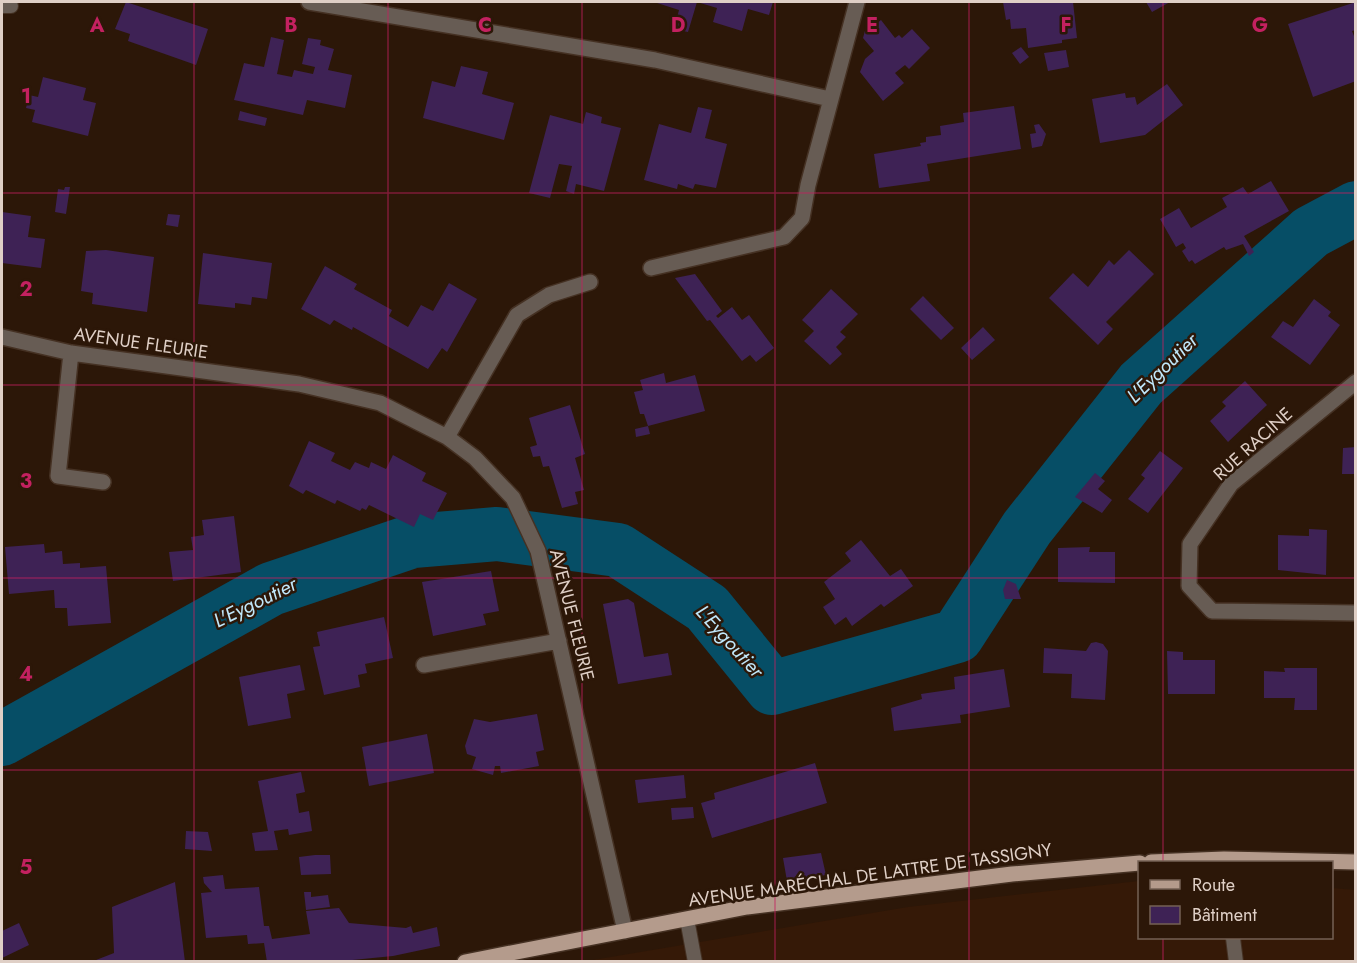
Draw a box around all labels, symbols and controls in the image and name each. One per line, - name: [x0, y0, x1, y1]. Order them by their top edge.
- text: A: [89, 11, 105, 40]
- text: B: [284, 11, 298, 40]
- text: C: [478, 11, 492, 40]
- text: D: [671, 11, 685, 40]
- text: E: [866, 11, 878, 40]
- text: F: [1060, 11, 1072, 40]
- text: G: [1252, 11, 1268, 40]
- text: 1: [21, 82, 31, 111]
- text: 2: [19, 275, 33, 304]
- street label: AVENUE FLEURIE: [72, 321, 210, 365]
- water label: L'Eygoutier: [1120, 326, 1206, 410]
- street label: RUE RACINE: [1208, 401, 1298, 487]
- text: 3: [20, 467, 32, 496]
- street label: AVENUE FLEURIE: [543, 546, 601, 684]
- water label: L'Eygoutier: [209, 569, 303, 635]
- water label: L'Eygoutier: [689, 598, 771, 685]
- text: 4: [19, 660, 33, 689]
- street label: AVENUE MARÉCHAL DE LATTRE DE TASSIGNY: [686, 836, 1054, 913]
- text: 5: [20, 853, 33, 882]
- legend: [1138, 861, 1333, 939]
- text: Route: [1192, 872, 1235, 898]
- text: Bâtiment: [1192, 902, 1258, 928]

